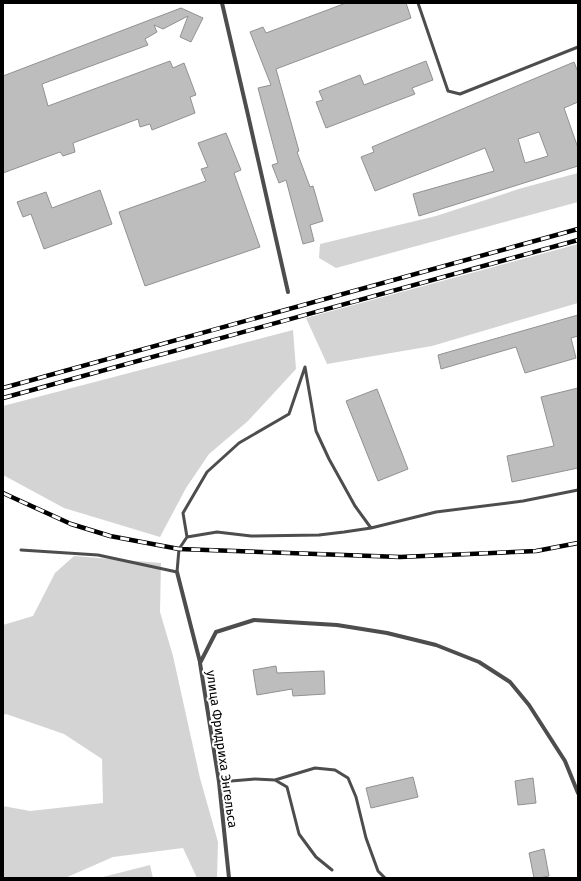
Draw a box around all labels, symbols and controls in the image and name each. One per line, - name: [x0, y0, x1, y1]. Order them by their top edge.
- street label: улица Фридриха Энгельса: [203, 669, 241, 829]

